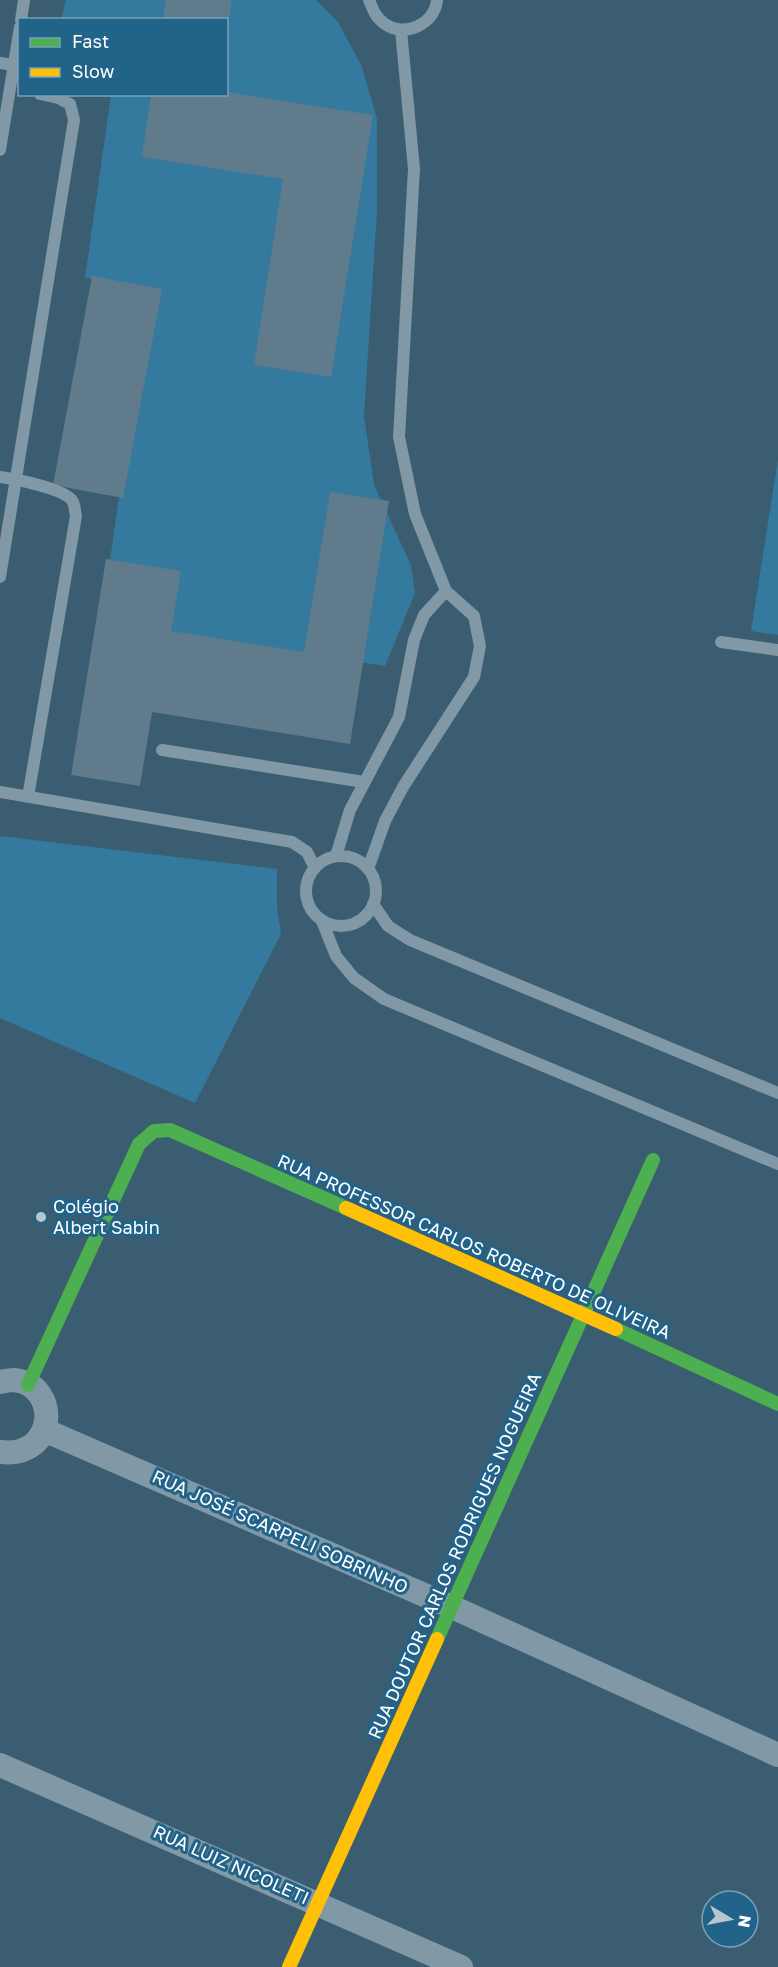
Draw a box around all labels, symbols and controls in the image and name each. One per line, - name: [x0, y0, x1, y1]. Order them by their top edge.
- legend: [18, 18, 228, 96]
- text: Fast: [72, 30, 109, 52]
- text: Slow: [72, 60, 115, 82]
- street label: RUA PROFESSOR CARLOS ROBERTO DE OLIVEIRA: [274, 1149, 674, 1343]
- place label: Colégio Albert Sabin: [53, 1195, 160, 1238]
- marker: Colégio Albert Sabin: [34, 1210, 48, 1224]
- street label: RUA DOUTOR CARLOS RODRIGUES NOGUEIRA: [363, 1369, 545, 1742]
- street label: RUA JOSÉ SCARPELI SOBRINHO: [149, 1465, 412, 1598]
- street label: RUA LUIZ NICOLETI: [150, 1820, 313, 1908]
- north arrow: [700, 1889, 760, 1949]
- text: N: [734, 1914, 756, 1929]

